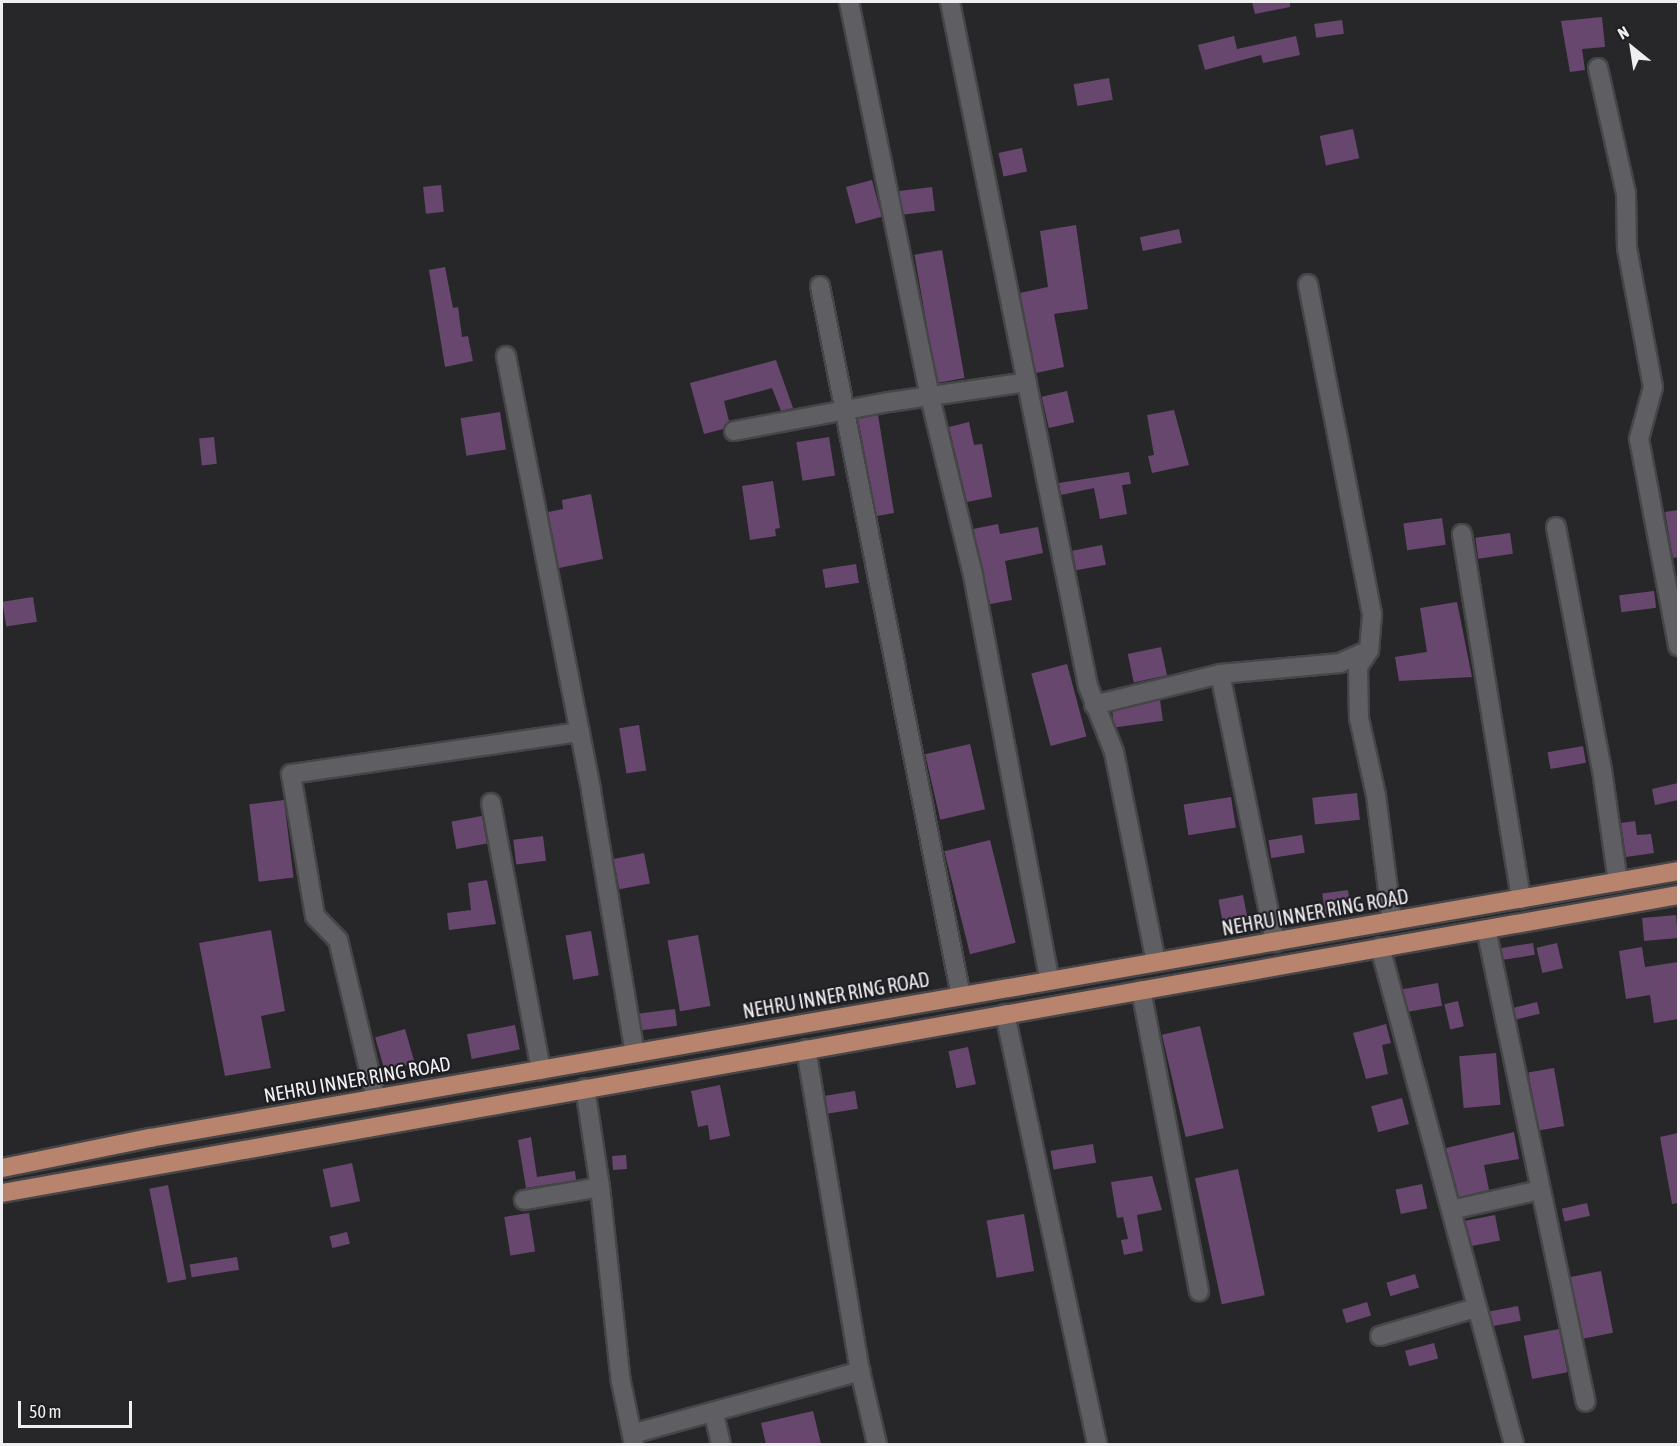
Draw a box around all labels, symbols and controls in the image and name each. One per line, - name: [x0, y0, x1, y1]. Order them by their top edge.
- north arrow: [1602, 18, 1662, 78]
- text: N: [1614, 22, 1632, 43]
- street label: NEHRU INNER RING ROAD: [1220, 884, 1410, 940]
- street label: NEHRU INNER RING ROAD: [741, 967, 931, 1023]
- street label: NEHRU INNER RING ROAD: [262, 1051, 452, 1107]
- scale bar: [21, 1389, 135, 1427]
- text: 50 m: [29, 1401, 61, 1422]

